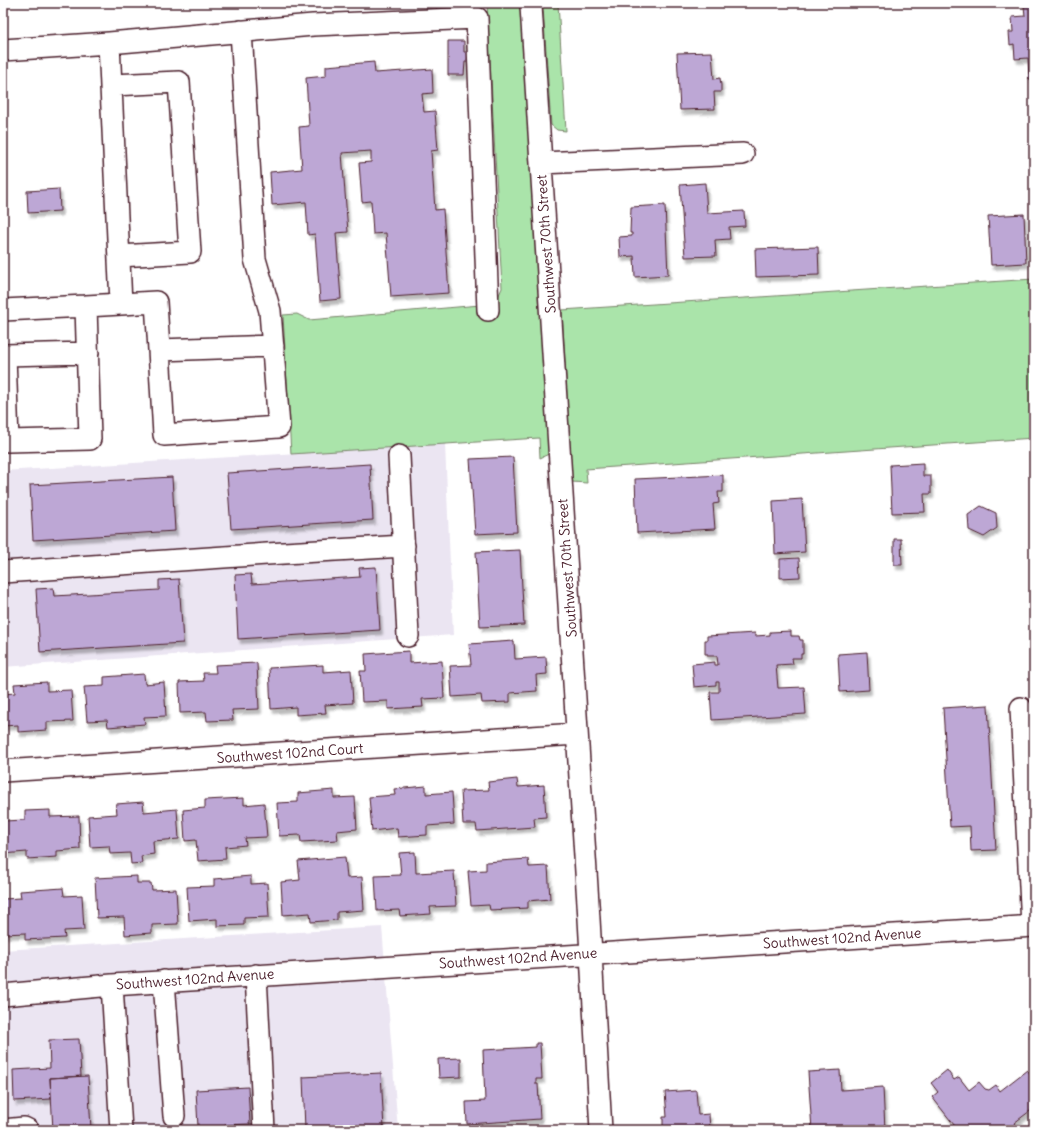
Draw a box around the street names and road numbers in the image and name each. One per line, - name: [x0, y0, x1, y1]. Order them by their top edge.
- street label: Southwest 70th Street: [532, 174, 560, 314]
- street label: Southwest 70th Street: [553, 498, 581, 638]
- street label: Southwest 102nd Court: [216, 739, 364, 767]
- street label: Southwest 102nd Avenue: [762, 923, 922, 953]
- street label: Southwest 102nd Avenue: [438, 943, 598, 973]
- street label: Southwest 102nd Avenue: [115, 964, 275, 994]

